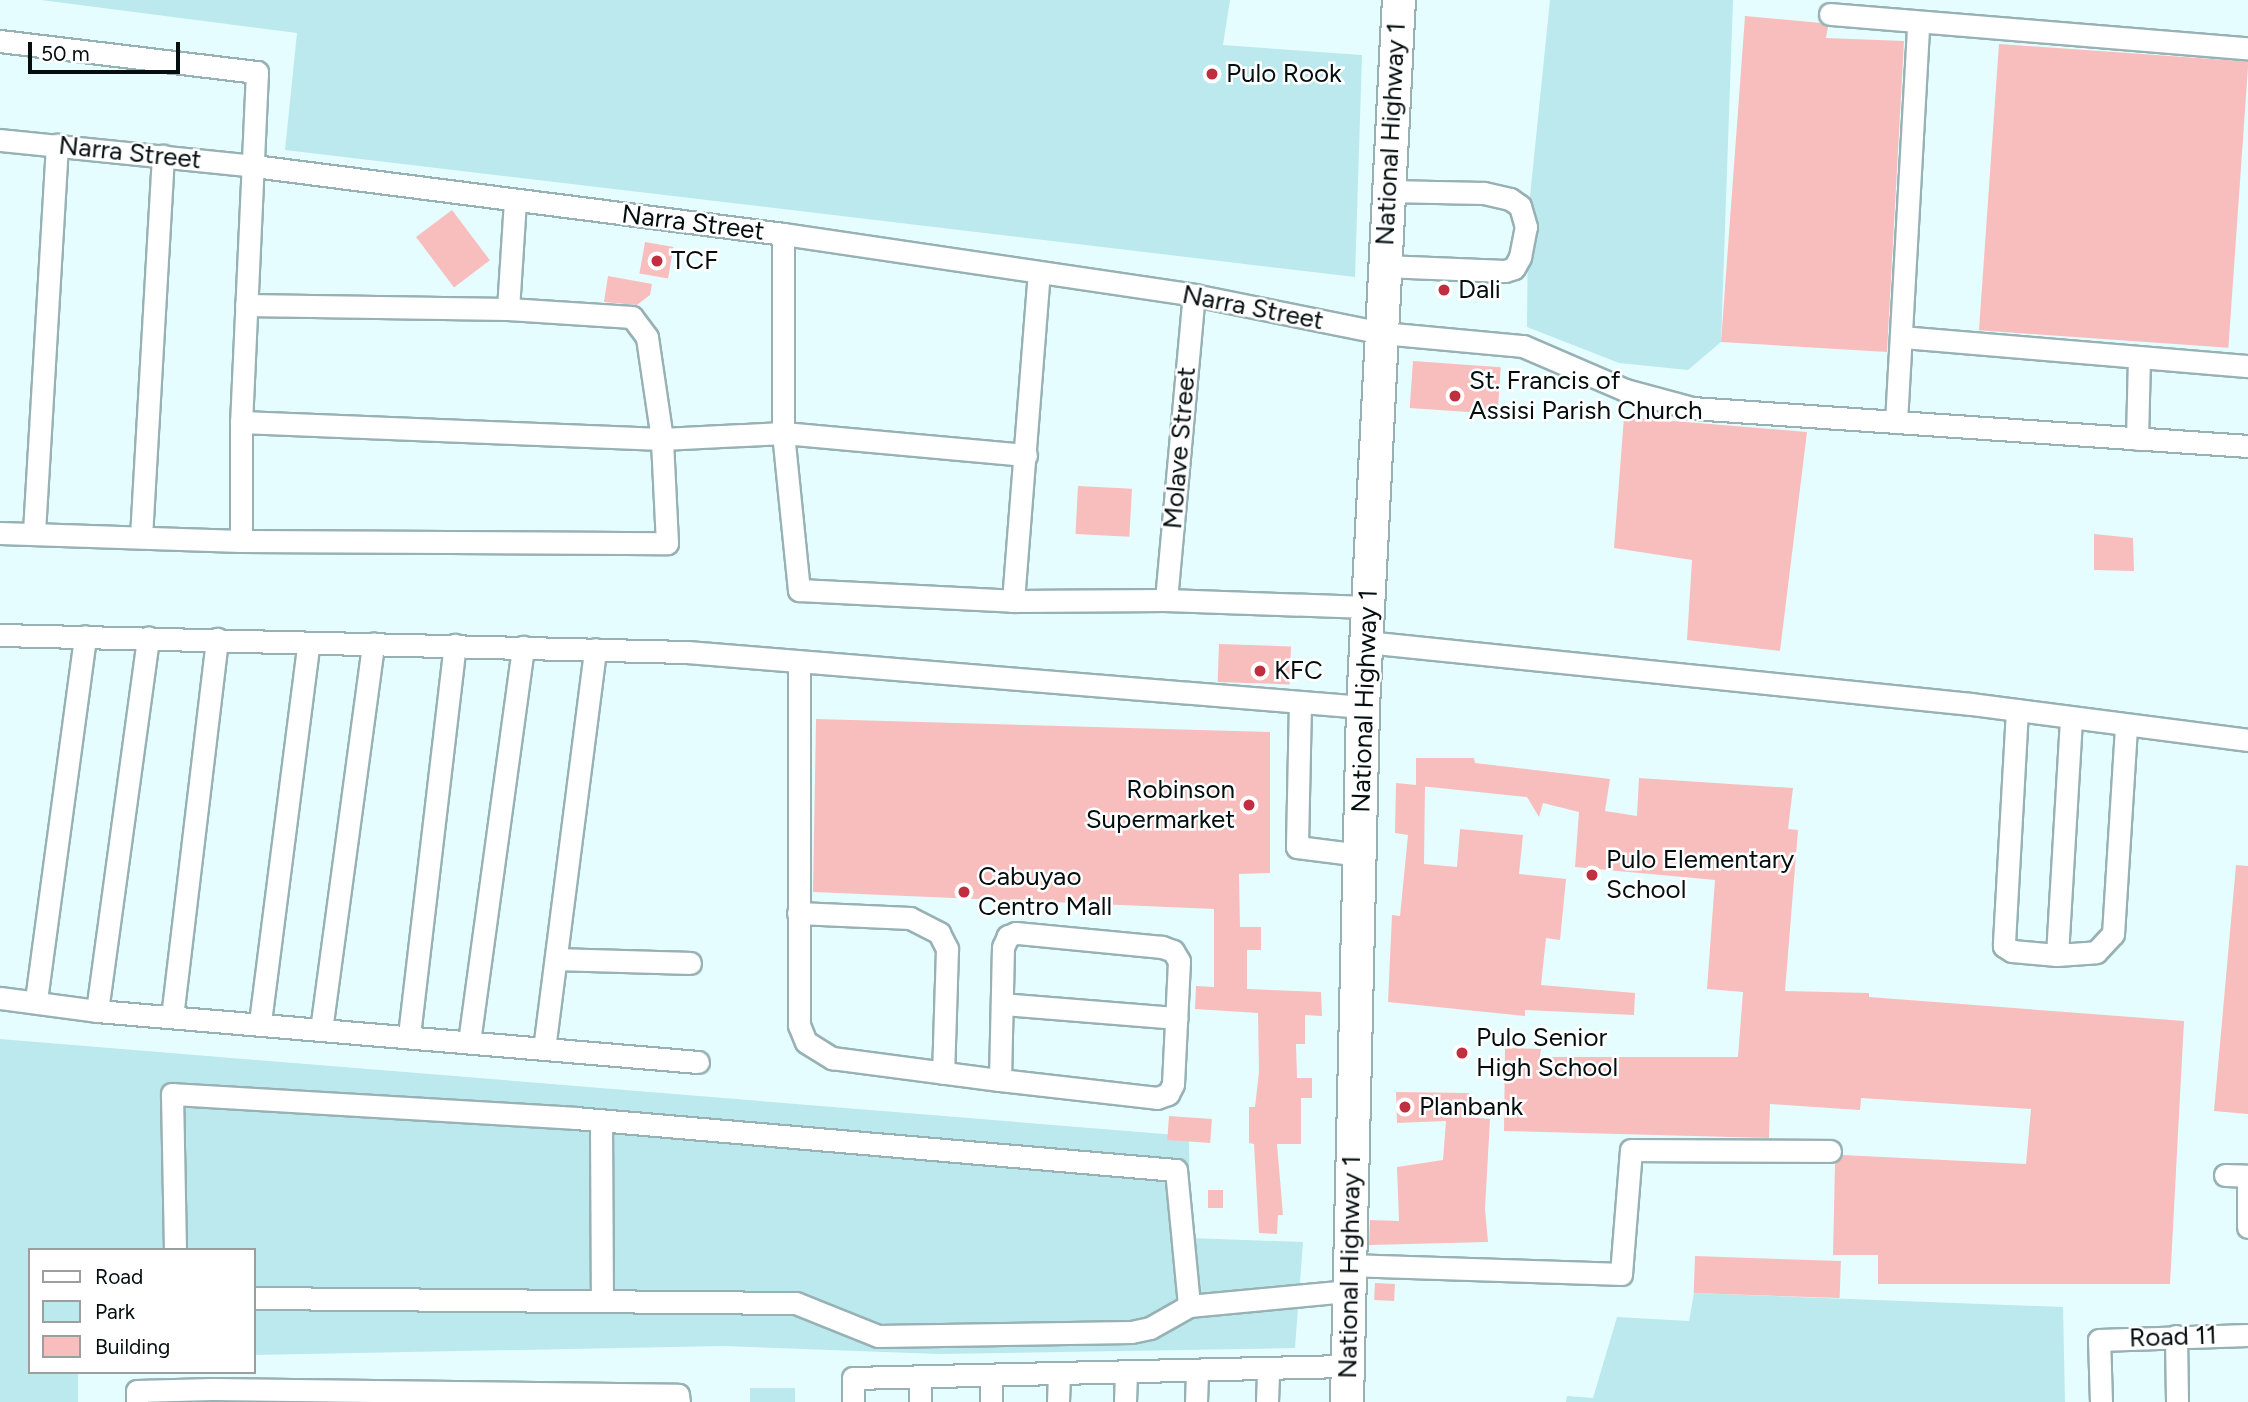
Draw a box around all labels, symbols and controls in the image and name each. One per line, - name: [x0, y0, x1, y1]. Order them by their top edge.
- street label: National Highway 1: [1370, 22, 1412, 246]
- scale bar: [32, 28, 184, 72]
- text: 50 m: [41, 41, 90, 66]
- place label: Pulo Rook: [1226, 58, 1342, 90]
- marker: Pulo Rook: [1204, 66, 1220, 82]
- street label: Narra Street: [57, 130, 203, 176]
- street label: Narra Street: [620, 199, 766, 247]
- place label: TCF: [671, 245, 718, 277]
- marker: TCF: [649, 253, 665, 269]
- place label: Dali: [1458, 274, 1501, 306]
- street label: Narra Street: [1180, 279, 1326, 337]
- marker: Dali: [1436, 282, 1452, 298]
- place label: St. Francis of Assisi Parish Church: [1469, 365, 1702, 426]
- street label: Molave Street: [1157, 366, 1203, 530]
- marker: St. Francis of Assisi Parish Church: [1447, 388, 1463, 404]
- street label: National Highway 1: [1346, 589, 1384, 813]
- place label: KFC: [1274, 655, 1323, 687]
- marker: KFC: [1252, 663, 1268, 679]
- place label: Robinson Supermarket: [1086, 774, 1235, 836]
- marker: Robinson Supermarket: [1241, 797, 1257, 813]
- place label: Pulo Elementary School: [1606, 844, 1794, 906]
- place label: Cabuyao Centro Mall: [978, 861, 1112, 922]
- marker: Pulo Elementary School: [1584, 867, 1600, 883]
- marker: Cabuyao Centro Mall: [956, 884, 972, 900]
- place label: Pulo Senior High School: [1476, 1022, 1618, 1084]
- marker: Pulo Senior High School: [1454, 1045, 1470, 1061]
- place label: Planbank: [1419, 1091, 1523, 1123]
- marker: Planbank: [1397, 1099, 1413, 1115]
- street label: National Highway 1: [1332, 1155, 1368, 1379]
- legend: [28, 1248, 256, 1374]
- text: Road: [95, 1264, 143, 1289]
- text: Park: [95, 1299, 135, 1324]
- street label: Road 11: [2129, 1320, 2217, 1354]
- text: Building: [95, 1334, 170, 1359]

